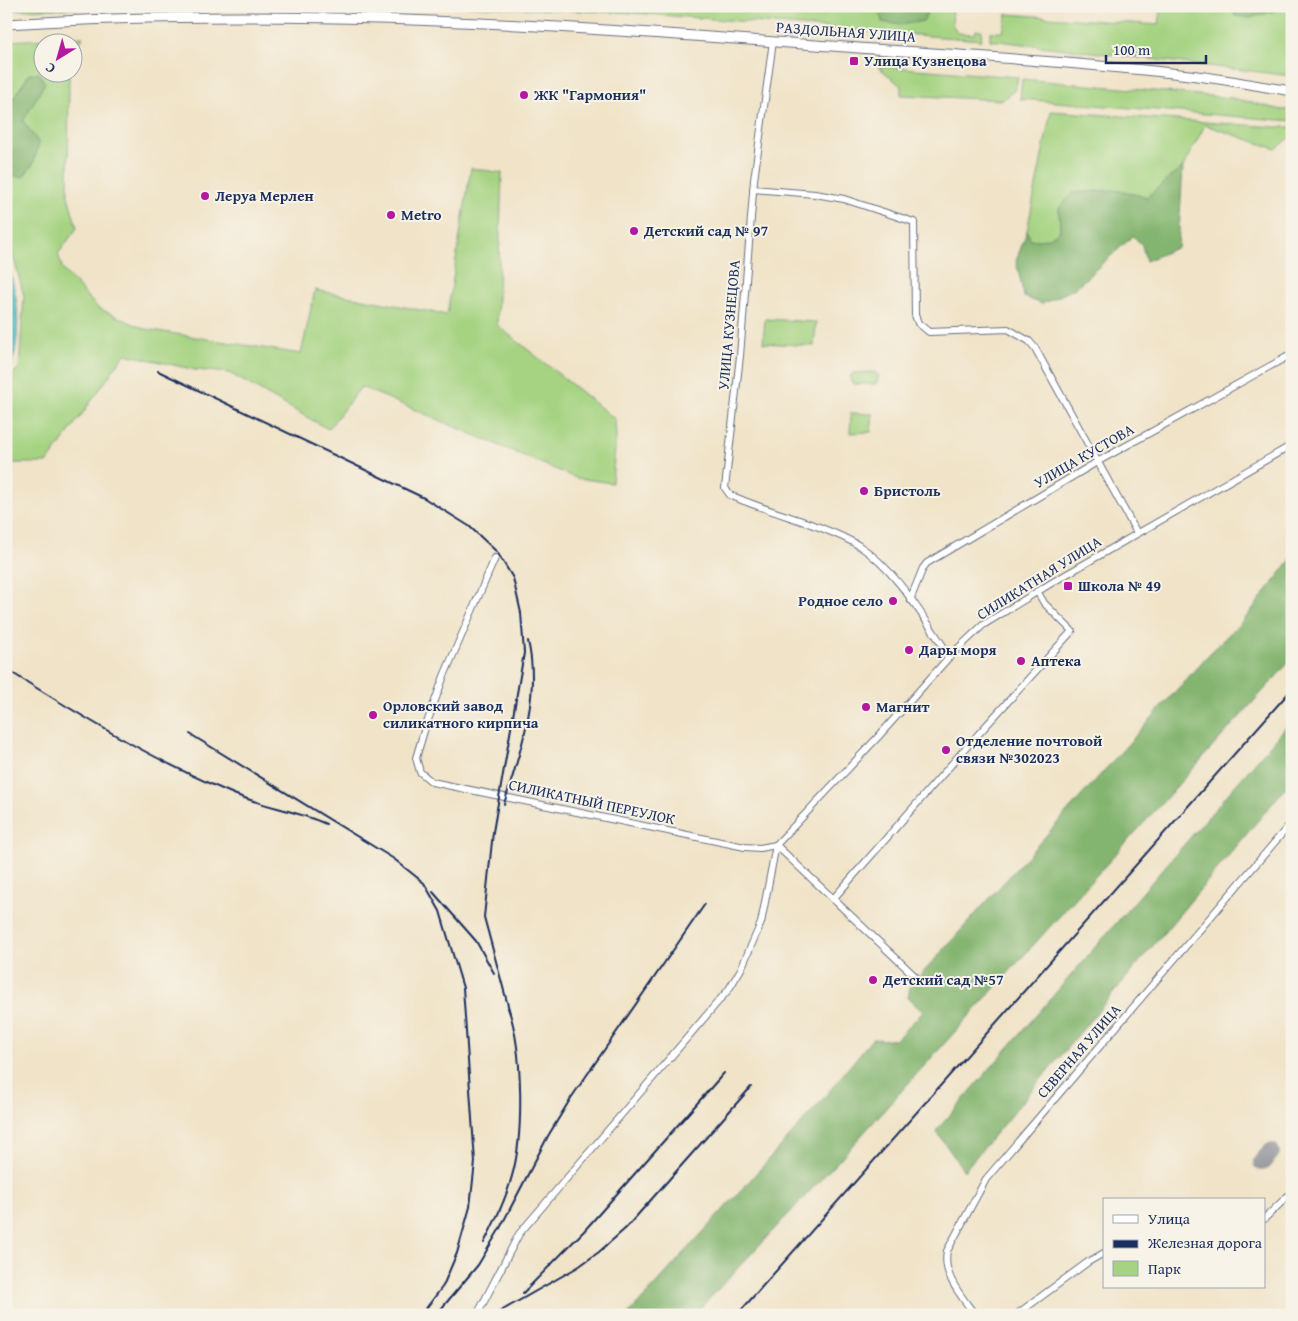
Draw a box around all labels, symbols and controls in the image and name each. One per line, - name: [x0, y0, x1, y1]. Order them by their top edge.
- street label: РАЗДОЛЬНАЯ УЛИЦА: [775, 16, 917, 47]
- north arrow: [32, 32, 82, 82]
- scale bar: [1106, 32, 1206, 64]
- text: 100 m: [1113, 39, 1151, 60]
- place label: Улица Кузнецова: [864, 50, 987, 71]
- marker: Улица Кузнецова: [848, 55, 860, 67]
- text: С: [41, 58, 59, 79]
- place label: ЖК "Гармония": [533, 84, 646, 105]
- marker: ЖК "Гармония": [518, 89, 530, 101]
- place label: Леруа Мерлен: [215, 185, 314, 206]
- marker: Леруа Мерлен: [199, 190, 211, 202]
- place label: Metro: [401, 204, 442, 225]
- marker: Metro: [385, 209, 397, 221]
- place label: Детский сад № 97: [643, 220, 768, 241]
- marker: Детский сад № 97: [628, 225, 640, 237]
- street label: УЛИЦА КУЗНЕЦОВА: [712, 259, 745, 391]
- street label: УЛИЦА КУСТОВА: [1030, 418, 1138, 493]
- place label: Бристоль: [874, 480, 941, 501]
- marker: Бристоль: [858, 485, 870, 497]
- street label: СИЛИКАТНАЯ УЛИЦА: [972, 531, 1105, 624]
- place label: Школа № 49: [1078, 575, 1161, 596]
- marker: Школа № 49: [1062, 580, 1074, 592]
- place label: Родное село: [798, 590, 883, 611]
- marker: Родное село: [887, 595, 899, 607]
- place label: Дары моря: [918, 639, 996, 660]
- marker: Дары моря: [903, 644, 915, 656]
- place label: Аптека: [1031, 650, 1081, 671]
- marker: Аптека: [1015, 655, 1027, 667]
- place label: Орловский завод силикатного кирпича: [383, 695, 539, 733]
- place label: Магнит: [876, 696, 931, 717]
- marker: Магнит: [860, 701, 872, 713]
- marker: Орловский завод силикатного кирпича: [367, 709, 379, 721]
- place label: Отделение почтовой связи №302023: [956, 730, 1103, 768]
- marker: Отделение почтовой связи №302023: [940, 744, 952, 756]
- street label: СИЛИКАТНЫЙ ПЕРЕУЛОК: [507, 774, 678, 830]
- place label: Детский сад №57: [882, 969, 1004, 990]
- marker: Детский сад №57: [867, 974, 879, 986]
- street label: СЕВЕРНАЯ УЛИЦА: [1032, 999, 1125, 1102]
- legend: [1103, 1198, 1266, 1288]
- text: Улица: [1148, 1208, 1191, 1229]
- text: Железная дорога: [1147, 1232, 1263, 1253]
- text: Парк: [1148, 1258, 1181, 1279]

